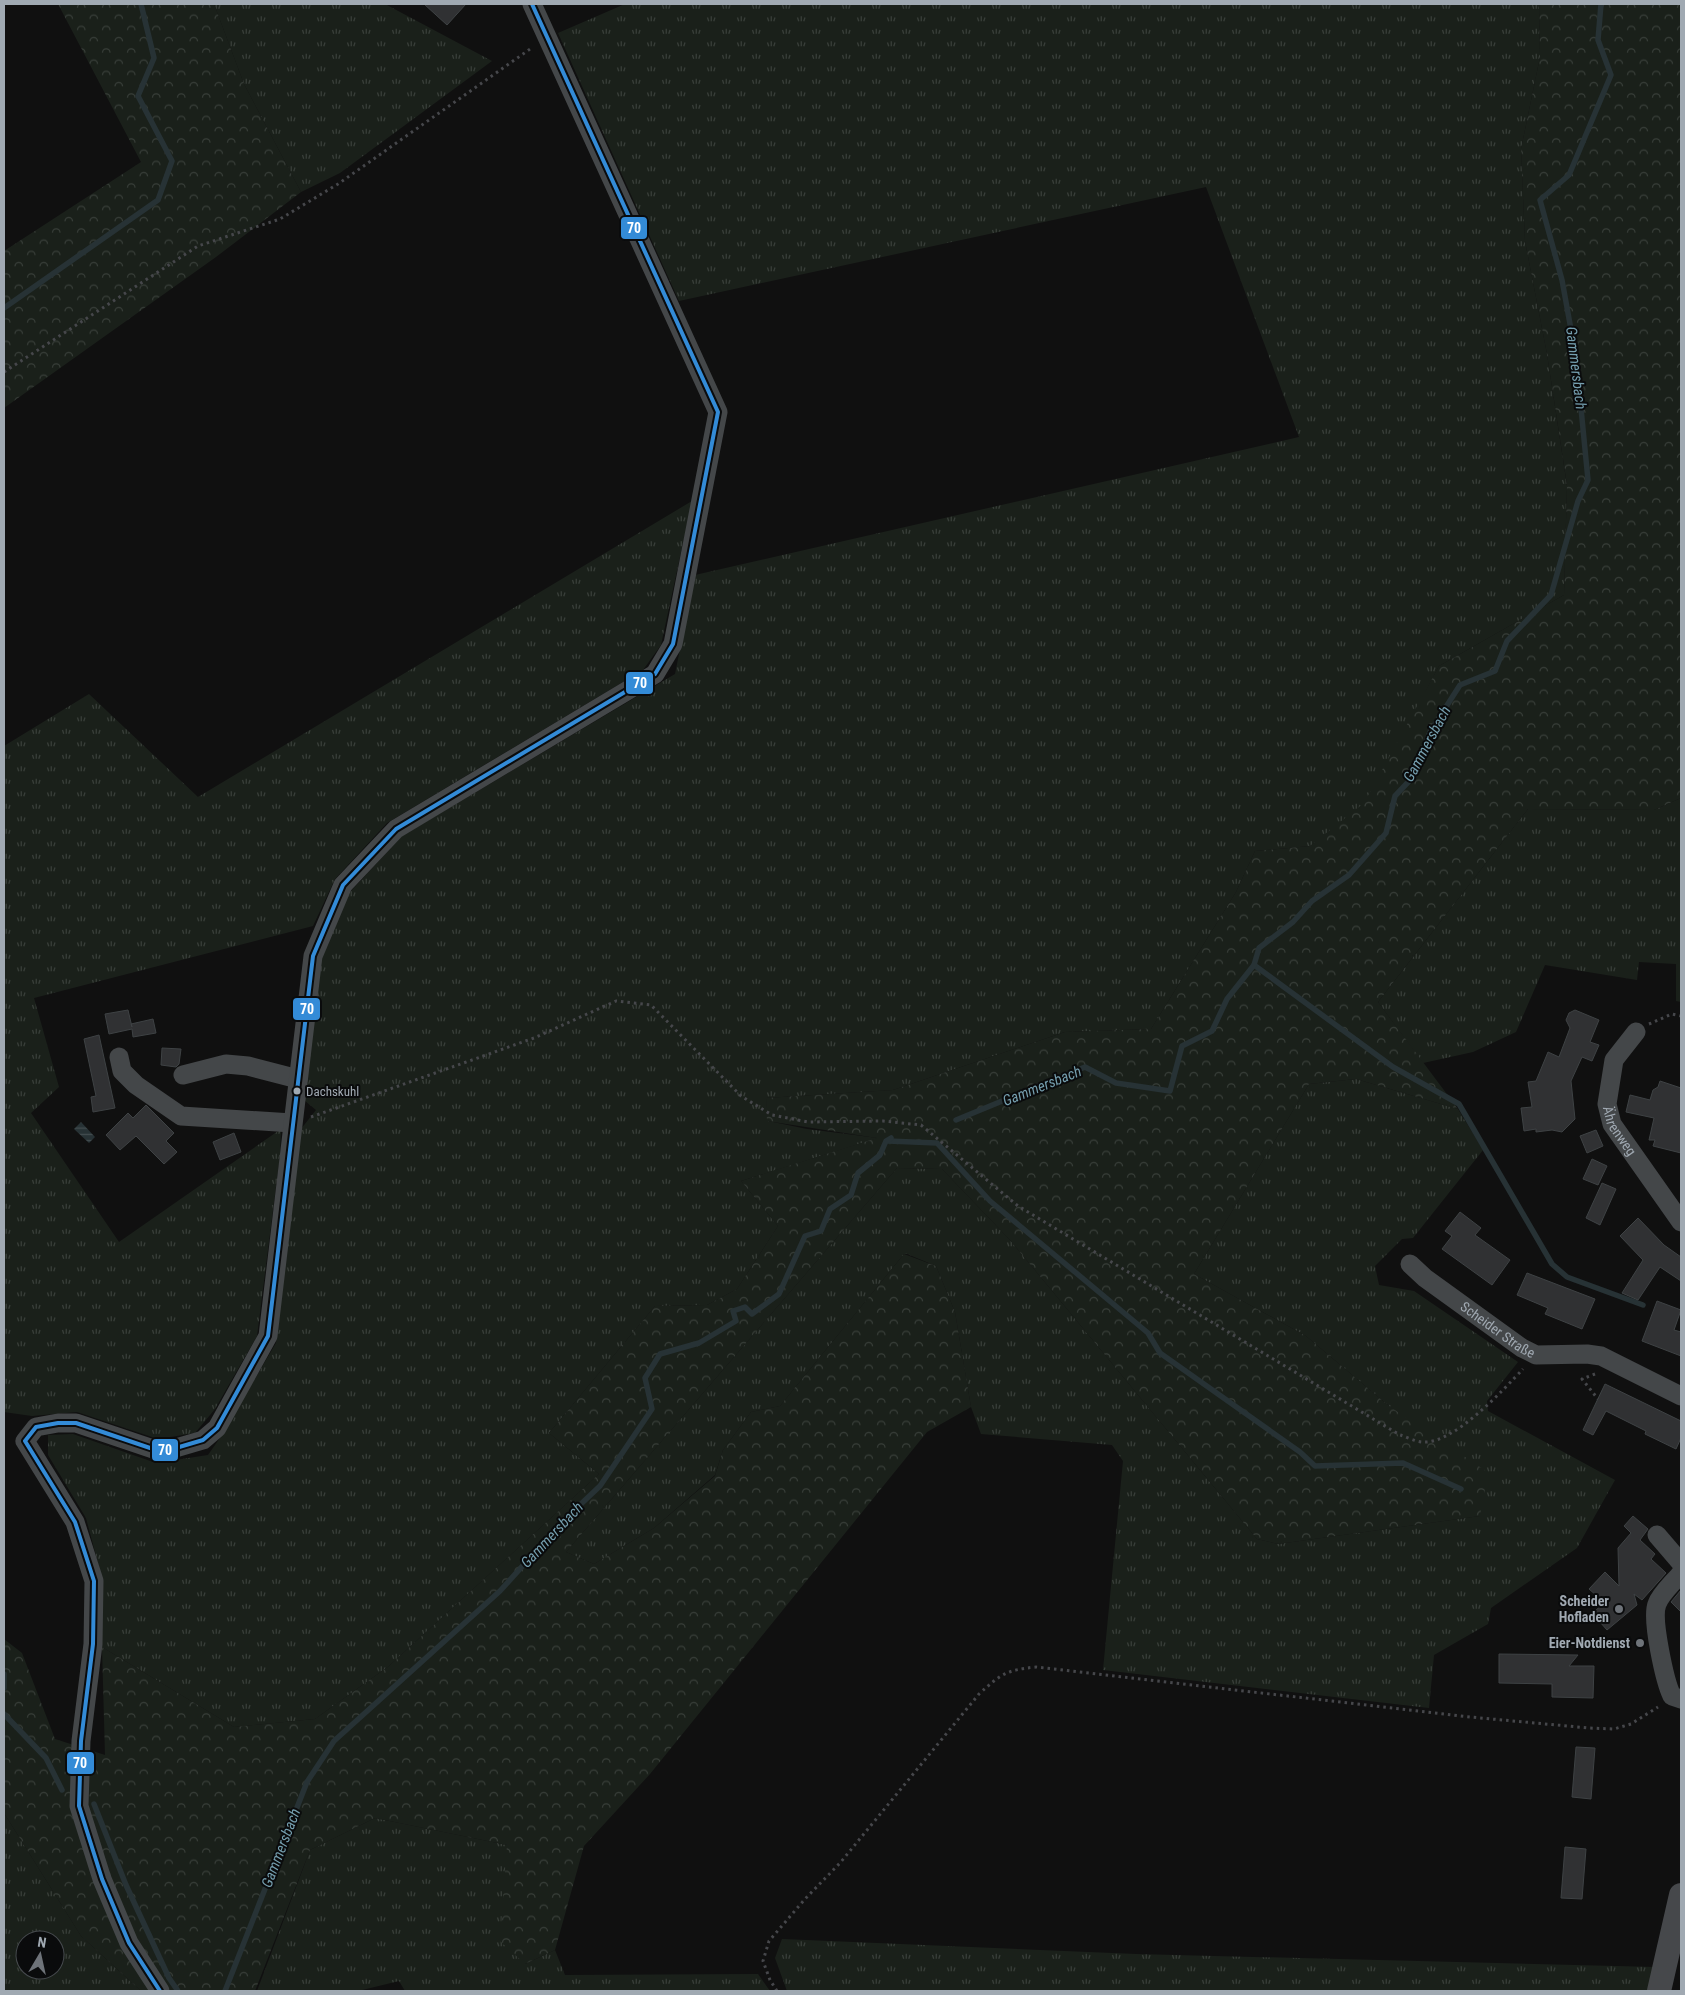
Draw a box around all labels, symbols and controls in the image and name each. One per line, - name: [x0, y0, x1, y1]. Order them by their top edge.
- line badge: 70: [620, 216, 648, 240]
- text: 70: [627, 220, 641, 236]
- water label: Gammersbach: [1562, 326, 1590, 410]
- line badge: 70: [625, 671, 654, 695]
- text: 70: [633, 675, 647, 691]
- water label: Gammersbach: [1400, 703, 1454, 785]
- line badge: 70: [292, 997, 321, 1021]
- text: 70: [300, 1001, 314, 1017]
- water label: Gammersbach: [1000, 1062, 1084, 1110]
- place label: Dachskuhl: [306, 1084, 359, 1099]
- marker: Dachskuhl: [292, 1086, 302, 1096]
- street label: Ährenweg: [1600, 1104, 1640, 1159]
- street label: Scheider Straße: [1457, 1298, 1538, 1361]
- line badge: 70: [151, 1438, 179, 1462]
- text: 70: [158, 1442, 172, 1458]
- water label: Gammersbach: [517, 1498, 587, 1572]
- place label: Scheider Hofladen: [1559, 1593, 1609, 1625]
- marker: Scheider Hofladen: [1613, 1603, 1625, 1615]
- place label: Eier-Notdienst: [1549, 1635, 1630, 1651]
- marker: Eier-Notdienst: [1634, 1637, 1646, 1649]
- line badge: 70: [66, 1751, 95, 1775]
- text: 70: [73, 1755, 87, 1771]
- water label: Gammersbach: [258, 1806, 304, 1890]
- north arrow: [15, 1930, 65, 1980]
- text: N: [37, 1934, 48, 1951]

